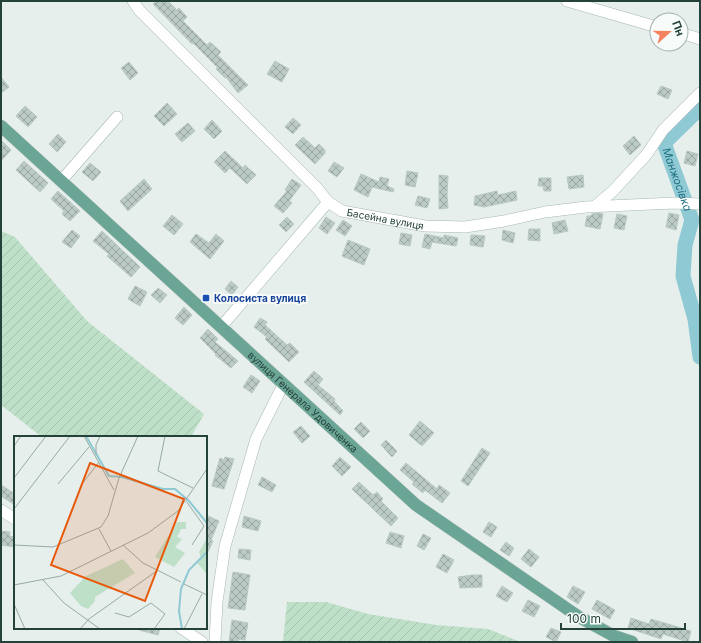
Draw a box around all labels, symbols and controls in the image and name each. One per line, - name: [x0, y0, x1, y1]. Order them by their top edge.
- north arrow: [649, 12, 689, 52]
- text: Пн: [669, 19, 688, 38]
- water label: Манжосівка: [659, 146, 695, 213]
- street label: Басейна вулиця: [346, 206, 425, 232]
- place label: Колосиста вулиця: [214, 292, 306, 305]
- marker: Колосиста вулиця: [201, 293, 211, 303]
- street label: вулиця Генерала Удовиченка: [246, 349, 360, 455]
- inset map: [14, 436, 207, 629]
- scale bar: [561, 605, 685, 631]
- text: 100 m: [567, 611, 601, 626]

